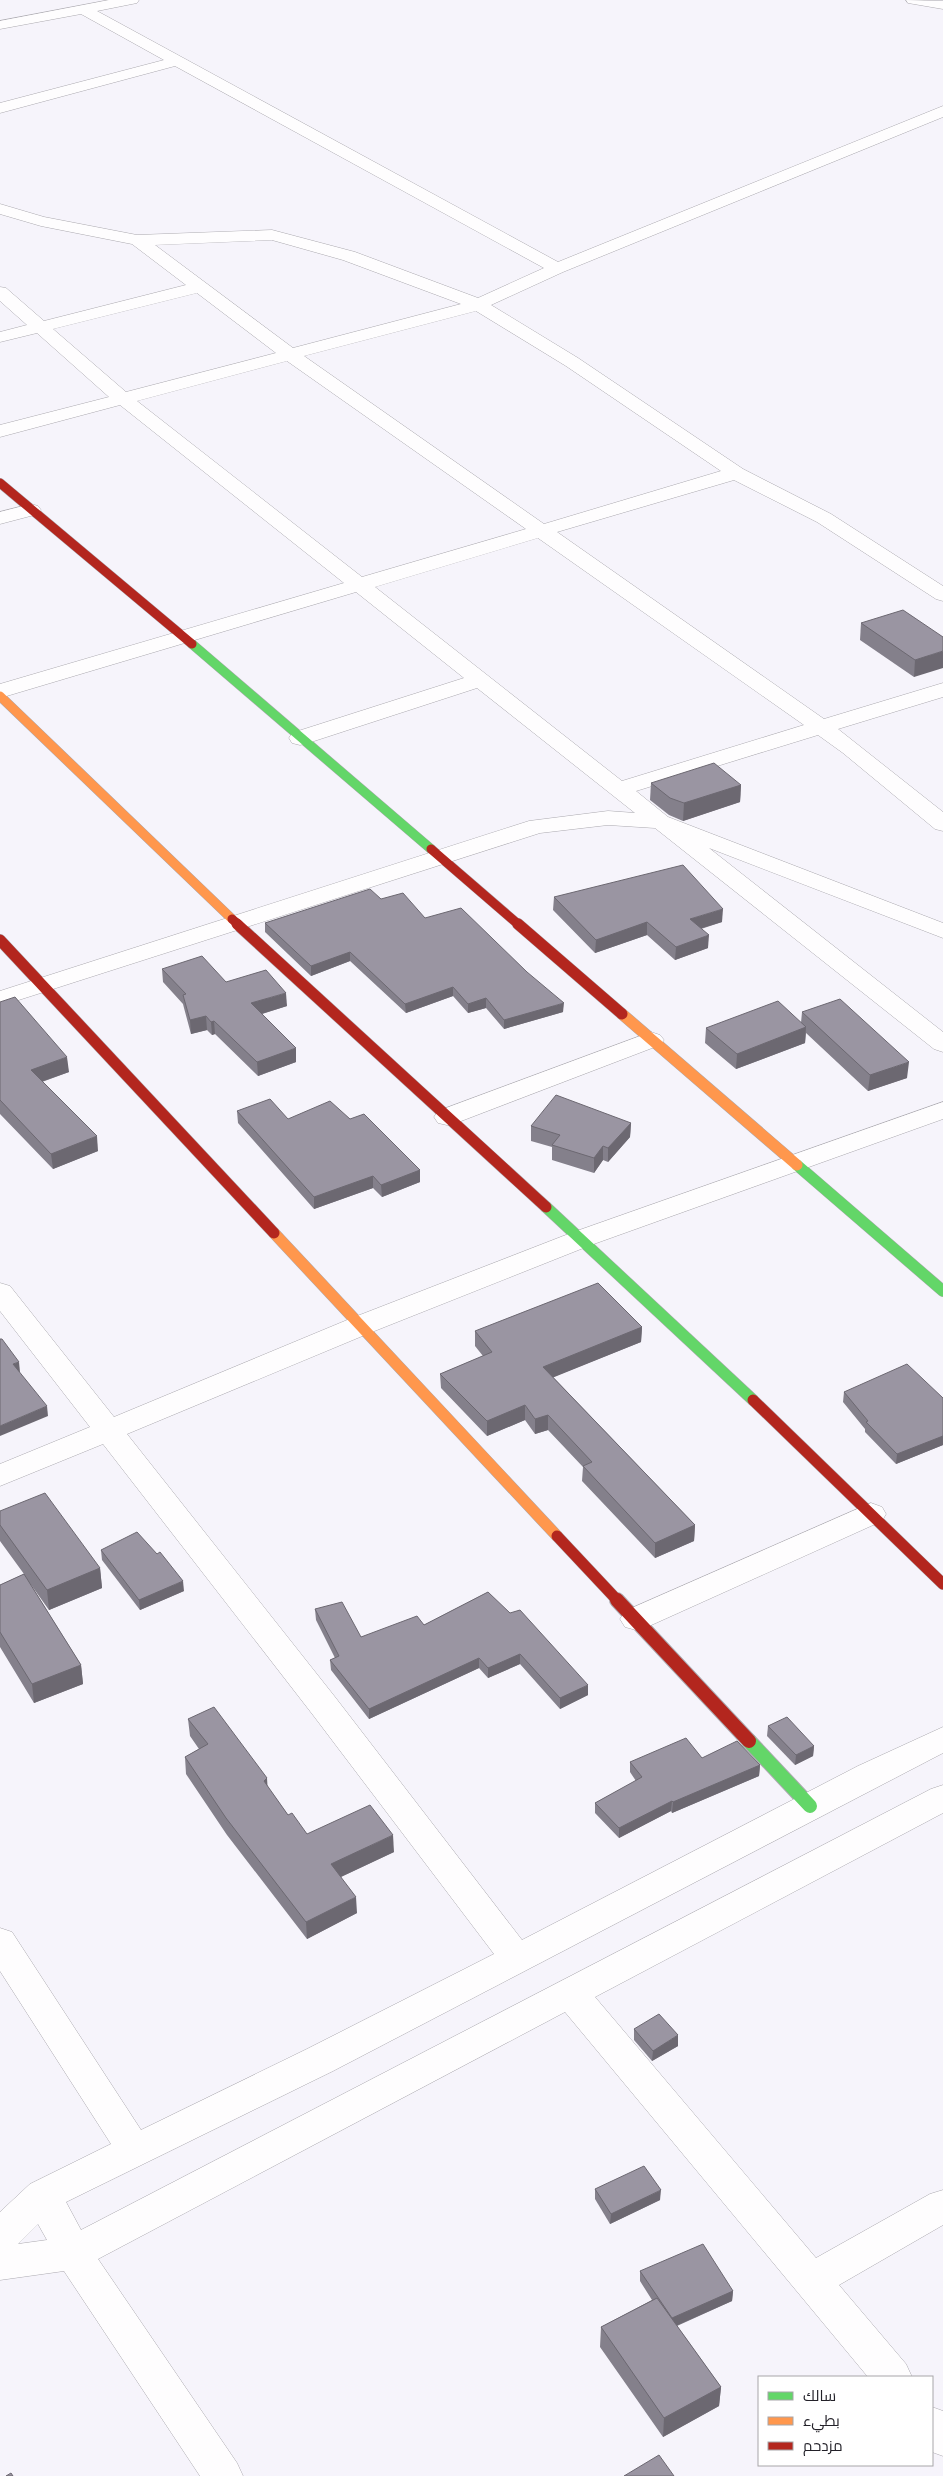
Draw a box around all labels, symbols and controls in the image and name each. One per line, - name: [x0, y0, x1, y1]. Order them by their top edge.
- legend: [758, 2376, 933, 2466]
- text: سالك: [803, 2386, 836, 2405]
- text: بطيء: [803, 2411, 840, 2433]
- text: مزدحم: [803, 2436, 843, 2456]

